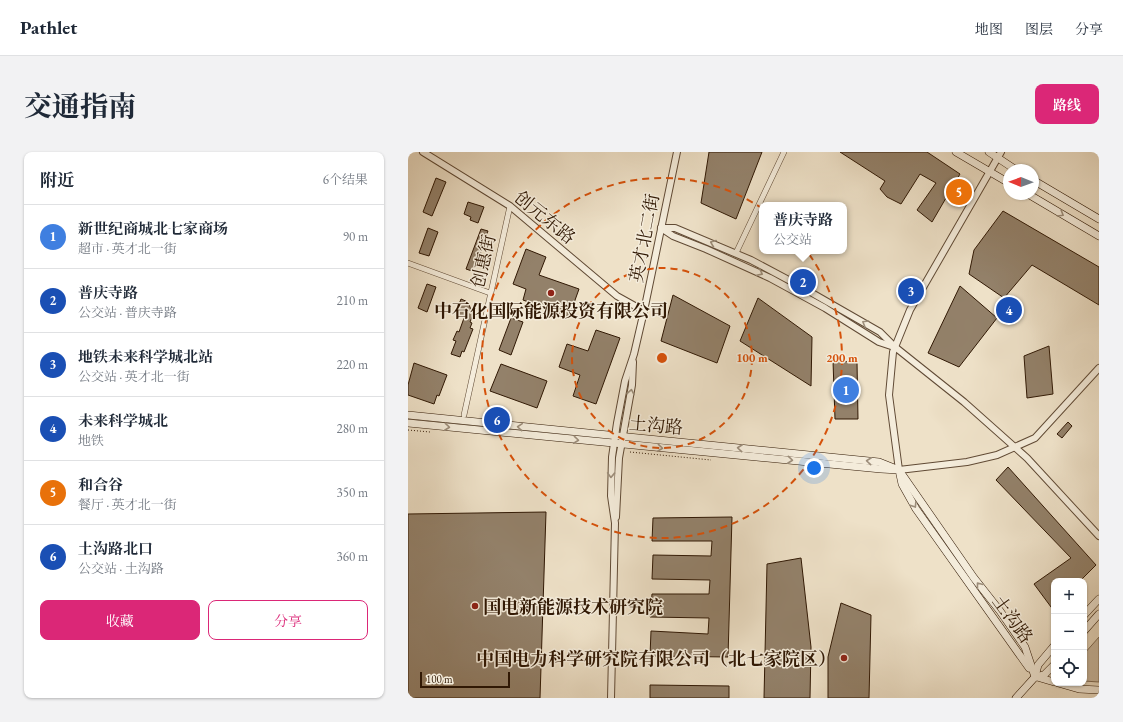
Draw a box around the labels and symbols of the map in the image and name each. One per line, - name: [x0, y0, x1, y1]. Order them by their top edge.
- north arrow: [1003, 164, 1039, 200]
- pin: 5: [946, 177, 972, 207]
- street label: 创元东路: [510, 185, 580, 249]
- street label: 英才北二街: [624, 192, 664, 284]
- one-way arrow: [1057, 209, 1064, 216]
- street label: 创惠街: [466, 232, 500, 290]
- one-way arrow: [709, 240, 717, 248]
- pin: 2: [790, 267, 816, 297]
- one-way arrow: [755, 268, 763, 276]
- pin: 3: [898, 276, 924, 306]
- marker: 中石化国际能源投资有限公司: [546, 288, 556, 298]
- pin: 4: [996, 295, 1022, 325]
- place label: 中石化国际能源投资有限公司: [434, 299, 668, 322]
- one-way arrow: [861, 321, 869, 328]
- text: 100 m: [736, 350, 768, 366]
- text: 200 m: [826, 350, 858, 366]
- centre of rings: [655, 351, 669, 365]
- pin: 1: [833, 375, 859, 405]
- one-way arrow: [626, 389, 635, 395]
- pin: 6: [484, 405, 510, 435]
- street label: 土沟路: [628, 411, 684, 439]
- one-way arrow: [444, 422, 450, 431]
- one-way arrow: [517, 423, 523, 432]
- one-way arrow: [573, 435, 579, 444]
- one-way arrow: [657, 443, 663, 452]
- one-way arrow: [736, 444, 743, 453]
- one-way arrow: [787, 456, 793, 465]
- one-way arrow: [866, 457, 872, 466]
- your location: [804, 458, 824, 478]
- one-way arrow: [607, 472, 615, 478]
- one-way arrow: [909, 501, 916, 508]
- one-way arrow: [977, 582, 984, 589]
- street label: 土沟路: [988, 590, 1038, 648]
- place label: 国电新能源技术研究院: [483, 595, 663, 618]
- marker: 国电新能源技术研究院: [470, 601, 480, 611]
- place label: 中国电力科学研究院有限公司（北七家院区）: [476, 647, 836, 670]
- marker: 中国电力科学研究院有限公司（北七家院区）: [839, 653, 849, 663]
- scale bar: [420, 670, 510, 689]

